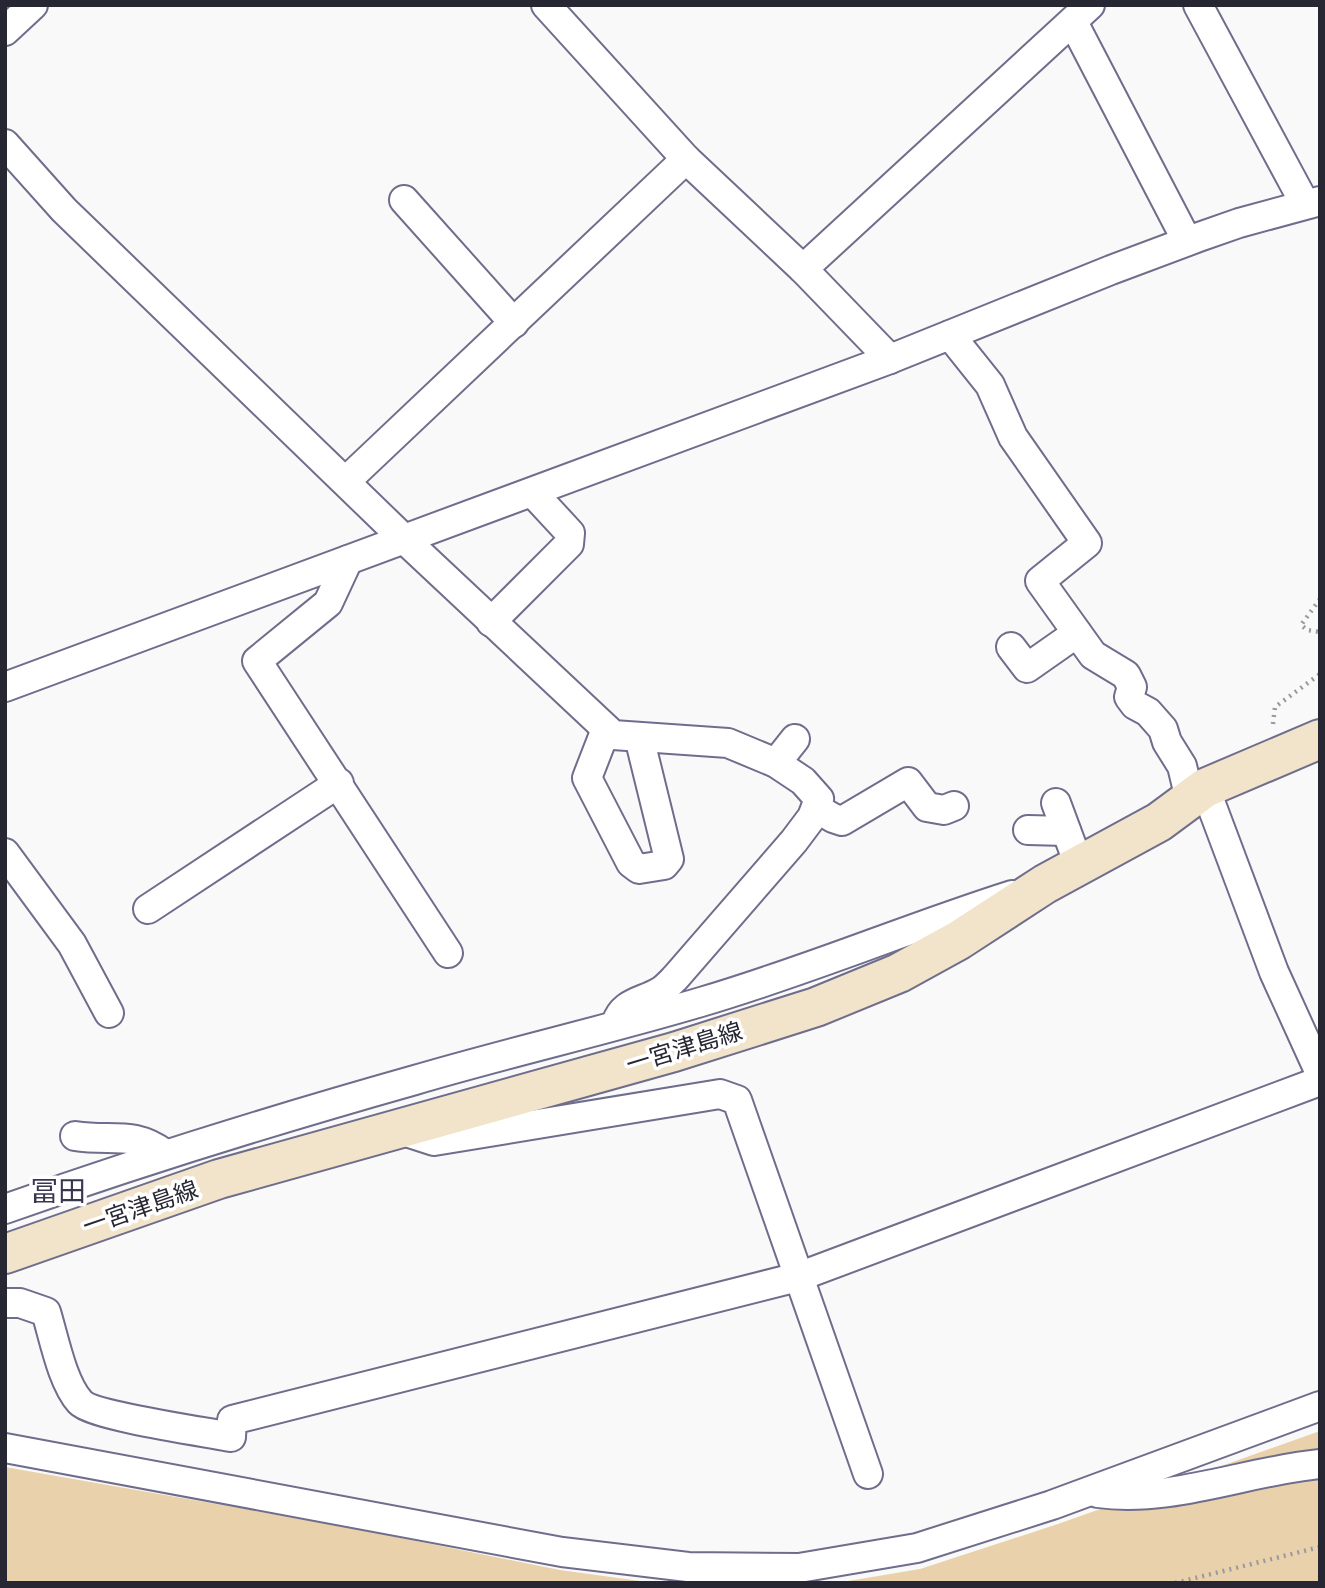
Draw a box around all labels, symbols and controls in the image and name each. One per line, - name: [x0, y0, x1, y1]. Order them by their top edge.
- street label: 一宮津島線: [623, 1016, 745, 1078]
- district label: 冨田: [30, 1174, 86, 1207]
- street label: 一宮津島線: [79, 1174, 201, 1240]

